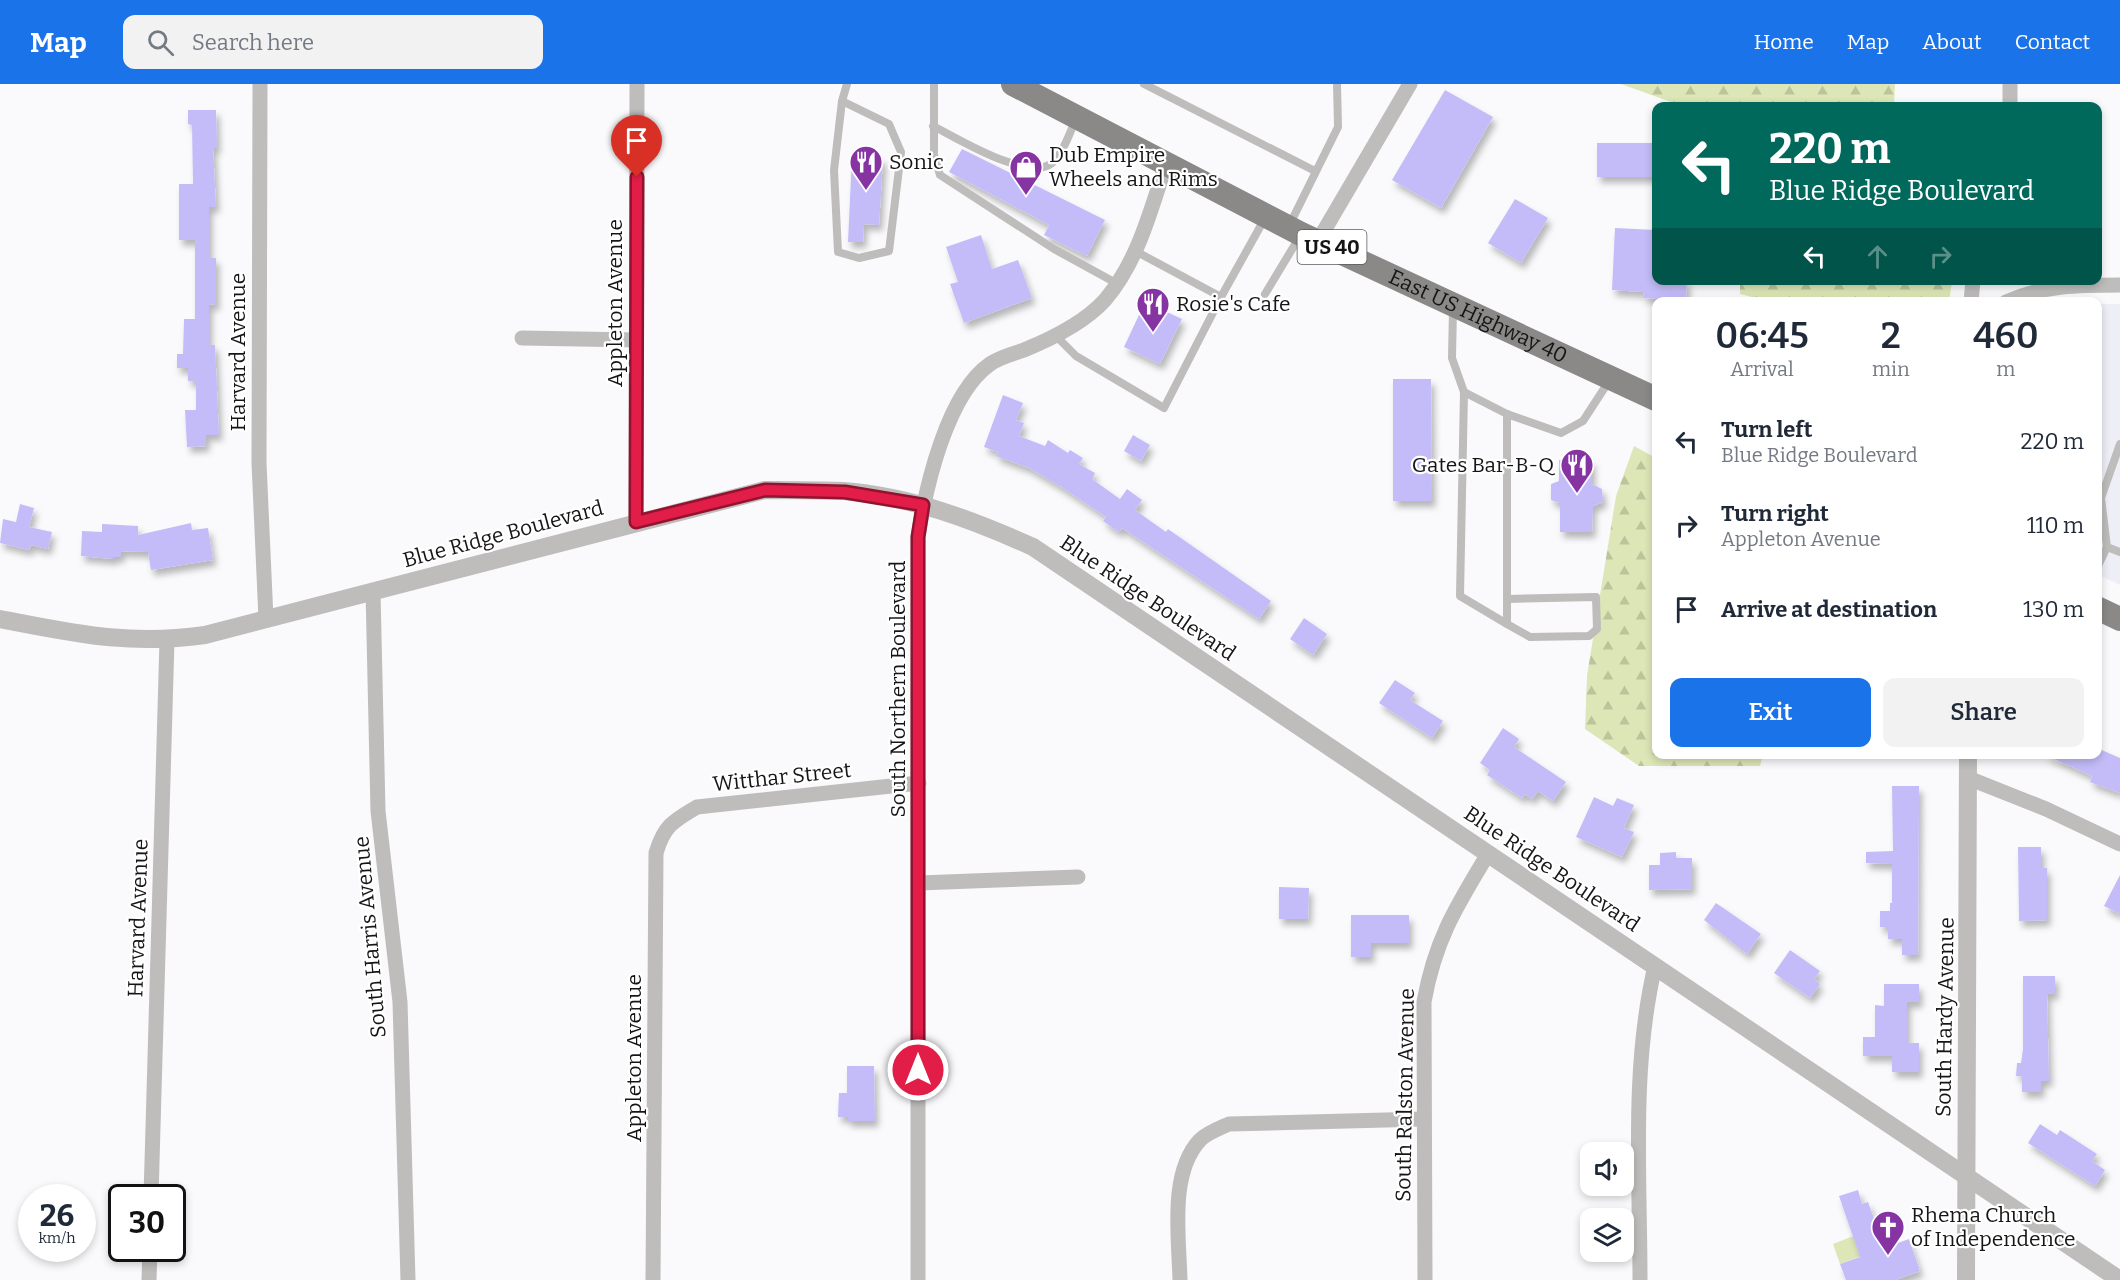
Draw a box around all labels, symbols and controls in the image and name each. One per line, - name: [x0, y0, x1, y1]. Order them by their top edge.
- search box: [123, 15, 543, 69]
- text: Map: [30, 26, 87, 59]
- icon: search: [144, 26, 177, 59]
- text: Search here: [192, 29, 314, 56]
- text: Home: [1754, 29, 1814, 55]
- text: Map: [1847, 29, 1889, 55]
- text: About: [1922, 29, 1982, 55]
- text: Contact: [2015, 29, 2090, 55]
- pin: [611, 115, 662, 177]
- icon: arrive: [620, 124, 653, 157]
- text: 220 m: [1769, 124, 1891, 174]
- icon: left: [1670, 126, 1748, 204]
- place label: Dub Empire Wheels and Rims: [1049, 142, 1218, 192]
- restaurant icon: Sonic: [848, 144, 884, 191]
- place label: Sonic: [889, 149, 944, 175]
- shop icon: Dub Empire Wheels and Rims: [1008, 149, 1044, 196]
- text: Blue Ridge Boulevard: [1769, 175, 2034, 207]
- street label: Appleton Avenue: [602, 219, 628, 387]
- road number: US 40: [1298, 230, 1366, 264]
- icon: left: [1798, 240, 1831, 273]
- icon: ahead: [1861, 240, 1894, 273]
- icon: right: [1924, 240, 1957, 273]
- street label: East US Highway 40: [1385, 264, 1571, 369]
- street label: Harvard Avenue: [225, 273, 251, 431]
- restaurant icon: Rosie's Cafe: [1135, 286, 1171, 333]
- place label: Rosie's Cafe: [1176, 291, 1290, 317]
- text: 06:45: [1715, 314, 1809, 358]
- text: 2: [1881, 314, 1901, 358]
- text: 460: [1973, 314, 2039, 358]
- text: Arrival: [1730, 357, 1794, 381]
- text: min: [1872, 357, 1910, 381]
- text: m: [1996, 357, 2015, 381]
- text: Turn left: [1721, 416, 1813, 443]
- icon: left: [1670, 425, 1703, 458]
- text: 220 m: [2021, 428, 2084, 455]
- text: Blue Ridge Boulevard: [1721, 443, 1918, 467]
- restaurant icon: Gates Bar-B-Q: [1559, 447, 1595, 494]
- place label: Gates Bar-B-Q: [1412, 452, 1555, 478]
- street label: Blue Ridge Boulevard: [400, 495, 606, 573]
- text: Turn right: [1721, 500, 1829, 527]
- icon: right: [1670, 509, 1703, 542]
- text: 110 m: [2027, 512, 2084, 539]
- text: Appleton Avenue: [1721, 527, 1881, 551]
- street label: Blue Ridge Boulevard: [1055, 530, 1241, 666]
- street label: South Northern Boulevard: [885, 560, 911, 818]
- icon: arrive: [1670, 593, 1703, 626]
- text: Arrive at destination: [1721, 596, 1937, 623]
- text: 130 m: [2023, 596, 2084, 623]
- button: Exit: [1670, 678, 1871, 747]
- button: Share: [1883, 678, 2084, 747]
- street label: Witthar Street: [711, 757, 853, 797]
- street label: Blue Ridge Boulevard: [1459, 801, 1645, 937]
- street label: South Harris Avenue: [348, 835, 392, 1039]
- street label: Harvard Avenue: [122, 838, 154, 998]
- street label: South Hardy Avenue: [1930, 917, 1960, 1117]
- street label: Appleton Avenue: [621, 974, 647, 1142]
- street label: South Ralston Avenue: [1390, 988, 1420, 1202]
- position arrow: [886, 1038, 950, 1102]
- map controls: [1580, 1142, 1634, 1262]
- button: sound: [1580, 1142, 1634, 1196]
- speed limit sign: 30: [108, 1184, 186, 1262]
- text: 26: [40, 1198, 74, 1234]
- place label: Rhema Church of Independence: [1911, 1202, 2076, 1252]
- button: layers: [1580, 1208, 1634, 1262]
- church icon: Rhema Church of Independence: [1870, 1209, 1906, 1256]
- text: km/h: [38, 1229, 76, 1247]

